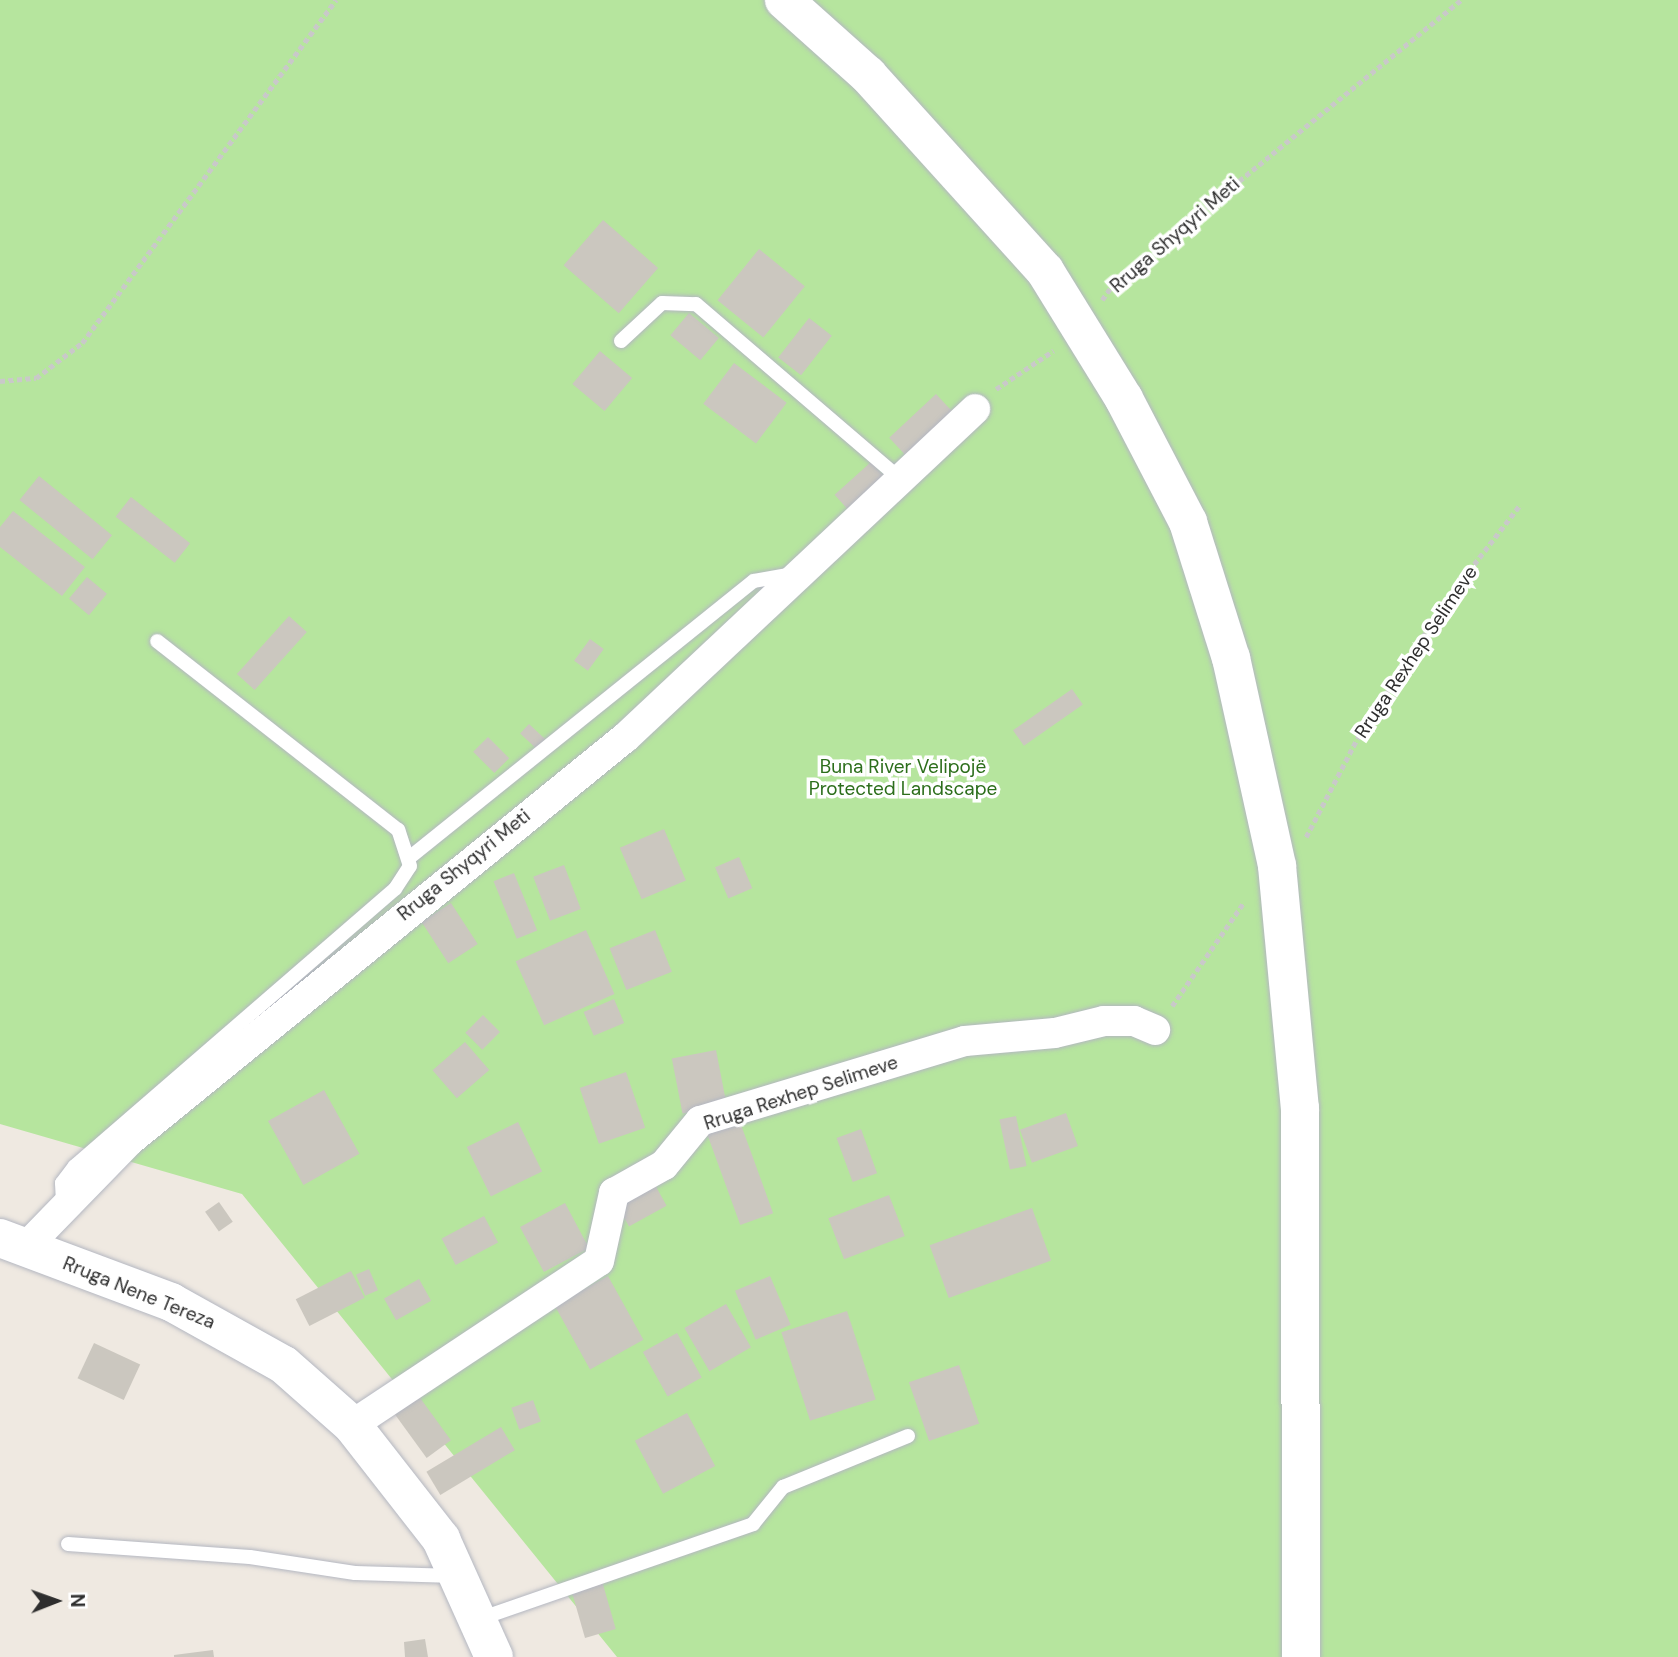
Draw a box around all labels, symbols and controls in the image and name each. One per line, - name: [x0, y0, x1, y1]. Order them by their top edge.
- street label: Rruga Shyqyri Meti: [1106, 173, 1244, 297]
- street label: Rruga Rexhep Selimeve: [1350, 562, 1482, 742]
- park label: Buna River Velipojë Protected Landscape: [809, 756, 997, 800]
- street label: Rruga Shyqyri Meti: [393, 805, 535, 925]
- street label: Rruga Rexhep Selimeve: [701, 1051, 901, 1135]
- street label: Rruga Nene Tereza: [60, 1252, 218, 1334]
- north arrow: [21, 1566, 91, 1636]
- text: N: [65, 1593, 90, 1608]

